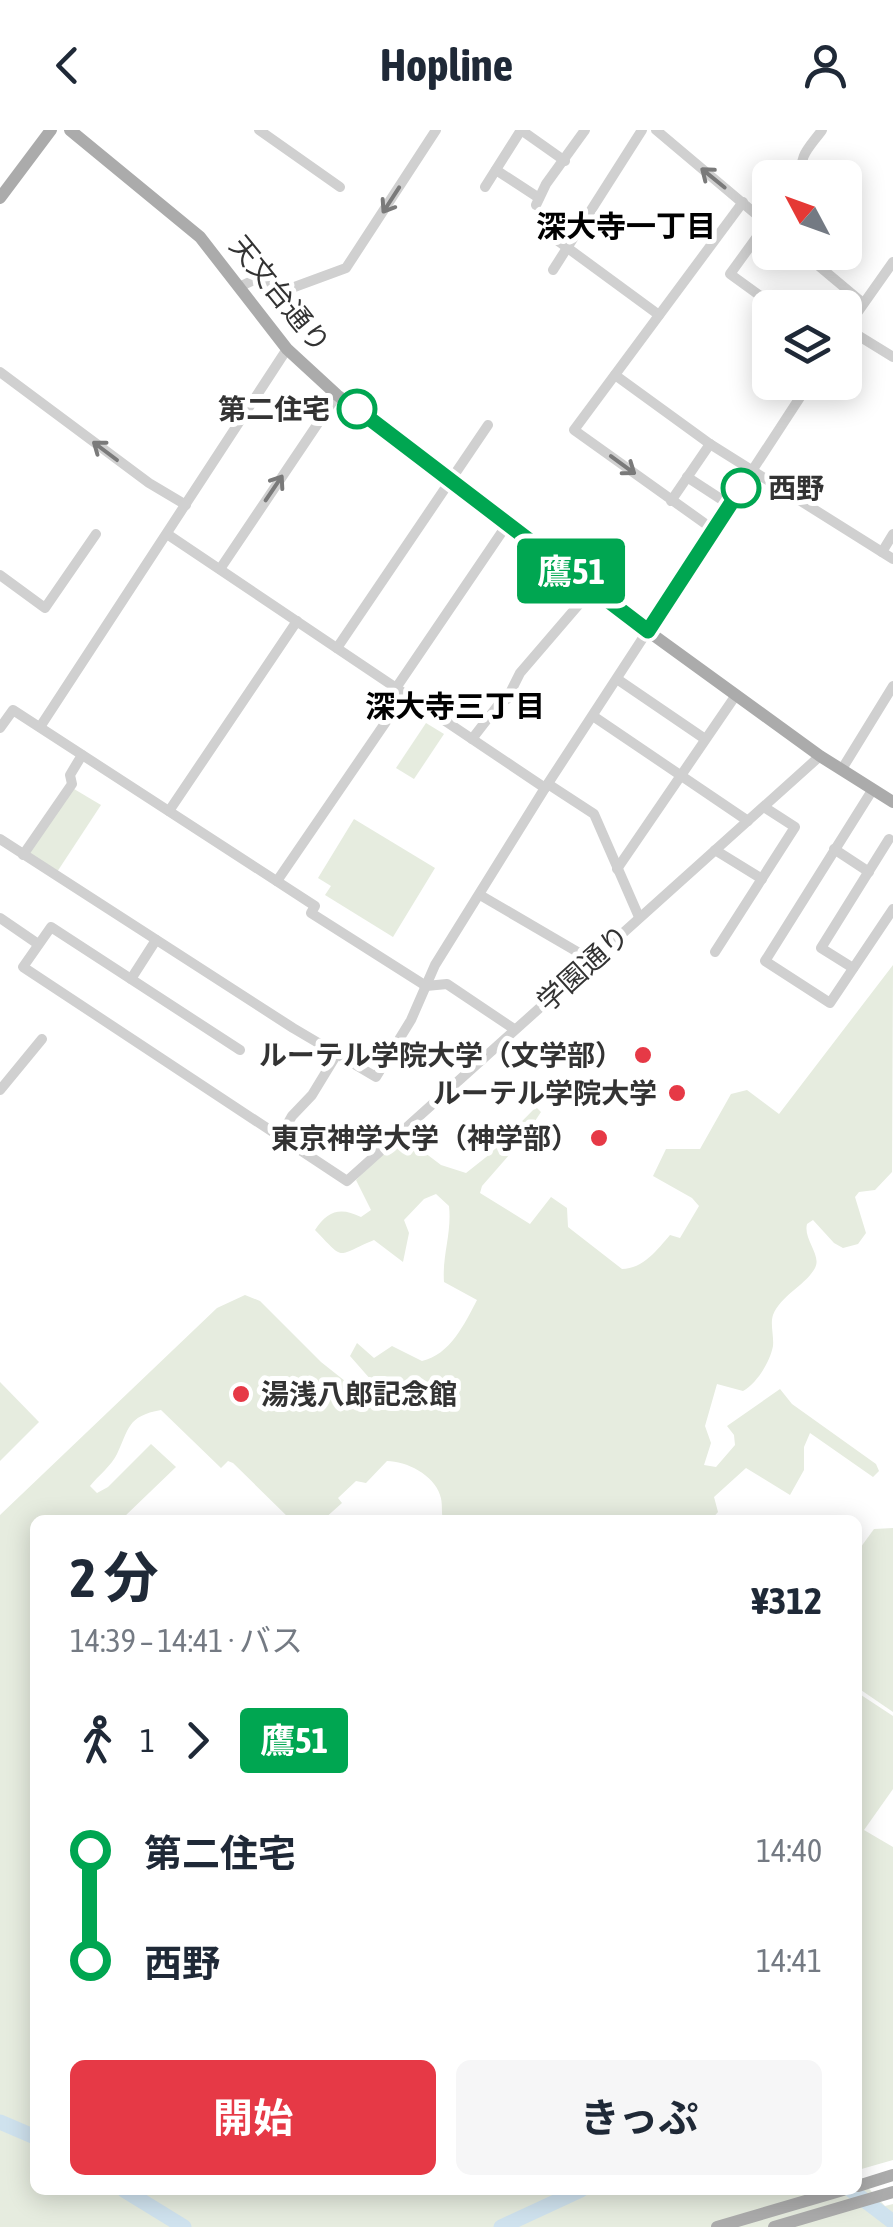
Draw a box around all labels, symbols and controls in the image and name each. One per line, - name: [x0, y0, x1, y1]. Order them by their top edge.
- icon: back: [40, 38, 95, 93]
- icon: person: [798, 38, 853, 93]
- text: Hopline: [380, 39, 513, 91]
- north arrow: [752, 160, 862, 270]
- map controls: [752, 160, 862, 400]
- one-way arrow: [701, 167, 727, 189]
- one-way arrow: [381, 185, 402, 213]
- district label: 深大寺一丁目: [536, 209, 716, 243]
- street label: 天文台通り: [224, 230, 336, 358]
- button: layers: [752, 290, 862, 400]
- marker: 第二住宅: [338, 390, 376, 428]
- place label: 第二住宅: [218, 393, 330, 425]
- one-way arrow: [92, 440, 119, 461]
- one-way arrow: [608, 454, 636, 475]
- marker: 西野: [722, 469, 760, 507]
- place label: 西野: [768, 472, 824, 504]
- one-way arrow: [264, 475, 285, 503]
- line badge: 鷹51: [514, 538, 628, 604]
- text: 鷹51: [537, 551, 605, 591]
- district label: 深大寺三丁目: [365, 689, 545, 723]
- street label: 学園通り: [531, 919, 635, 1017]
- place label: ルーテル学院大学（文学部）: [259, 1039, 623, 1071]
- marker: ルーテル学院大学（文学部）: [632, 1044, 654, 1066]
- place label: ルーテル学院大学: [433, 1077, 657, 1109]
- marker: ルーテル学院大学: [666, 1082, 688, 1104]
- place label: 東京神学大学（神学部）: [271, 1122, 579, 1154]
- marker: 東京神学大学（神学部）: [588, 1127, 610, 1149]
- place label: 湯浅八郎記念館: [261, 1378, 457, 1410]
- marker: 湯浅八郎記念館: [230, 1383, 252, 1405]
- text: 2 分: [70, 1546, 158, 1609]
- text: ¥312: [752, 1579, 822, 1622]
- text: 14:39 – 14:41 · バス: [70, 1622, 303, 1659]
- icon: walk: [70, 1713, 125, 1768]
- icon: forward: [170, 1713, 225, 1768]
- text: 鷹51: [260, 1720, 328, 1760]
- text: 1: [140, 1722, 155, 1759]
- text: 第二住宅: [144, 1832, 296, 1875]
- text: 14:40: [756, 1832, 822, 1869]
- text: 西野: [144, 1942, 220, 1985]
- text: 14:41: [756, 1942, 822, 1979]
- button: 開始: [70, 2060, 436, 2175]
- button: きっぷ: [456, 2060, 822, 2175]

